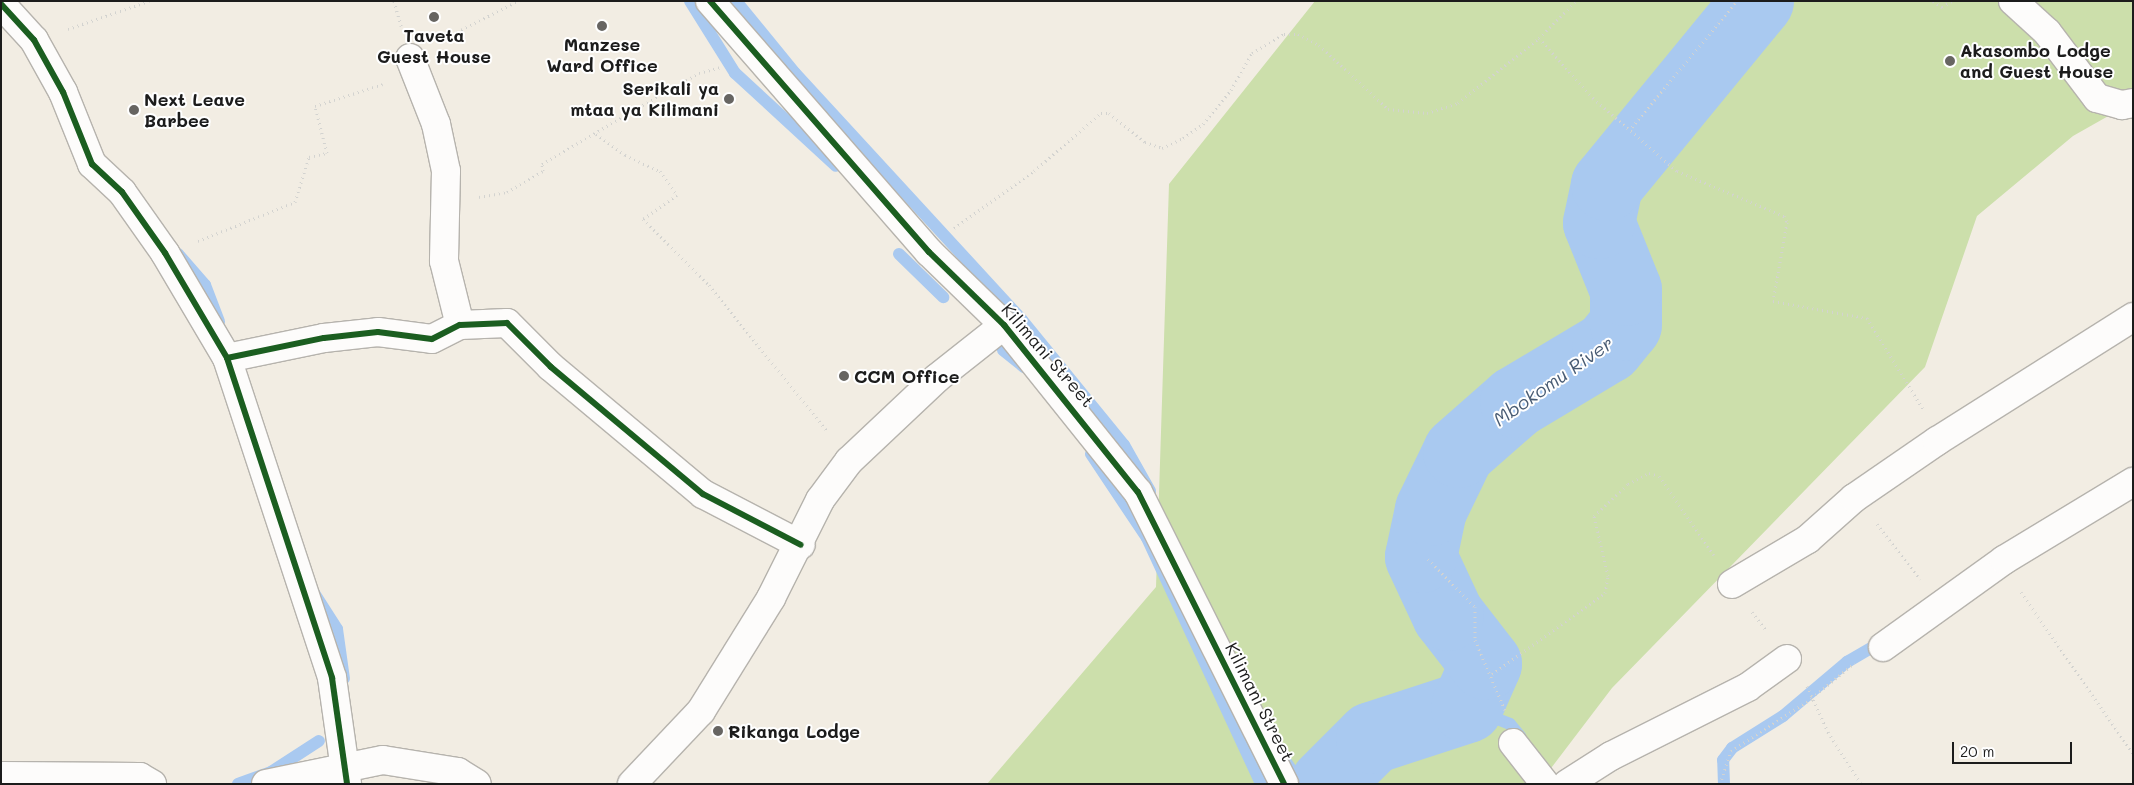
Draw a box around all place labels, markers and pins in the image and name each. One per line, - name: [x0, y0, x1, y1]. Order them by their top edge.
- marker: Taveta Guest House: [428, 11, 440, 23]
- marker: Manzese Ward Office: [596, 20, 608, 32]
- place label: Taveta Guest House: [377, 25, 491, 68]
- place label: Manzese Ward Office: [546, 34, 658, 76]
- place label: Akasombo Lodge and Guest House: [1960, 40, 2113, 82]
- marker: Akasombo Lodge and Guest House: [1944, 55, 1956, 67]
- place label: Serikali ya mtaa ya Kilimani: [570, 78, 719, 120]
- place label: Next Leave Barbee: [144, 89, 245, 132]
- marker: Serikali ya mtaa ya Kilimani: [723, 93, 735, 105]
- marker: Next Leave Barbee: [128, 104, 140, 116]
- place label: CCM Office: [854, 365, 959, 387]
- marker: CCM Office: [838, 370, 850, 382]
- place label: Rikanga Lodge: [728, 720, 860, 742]
- marker: Rikanga Lodge: [712, 725, 724, 737]

